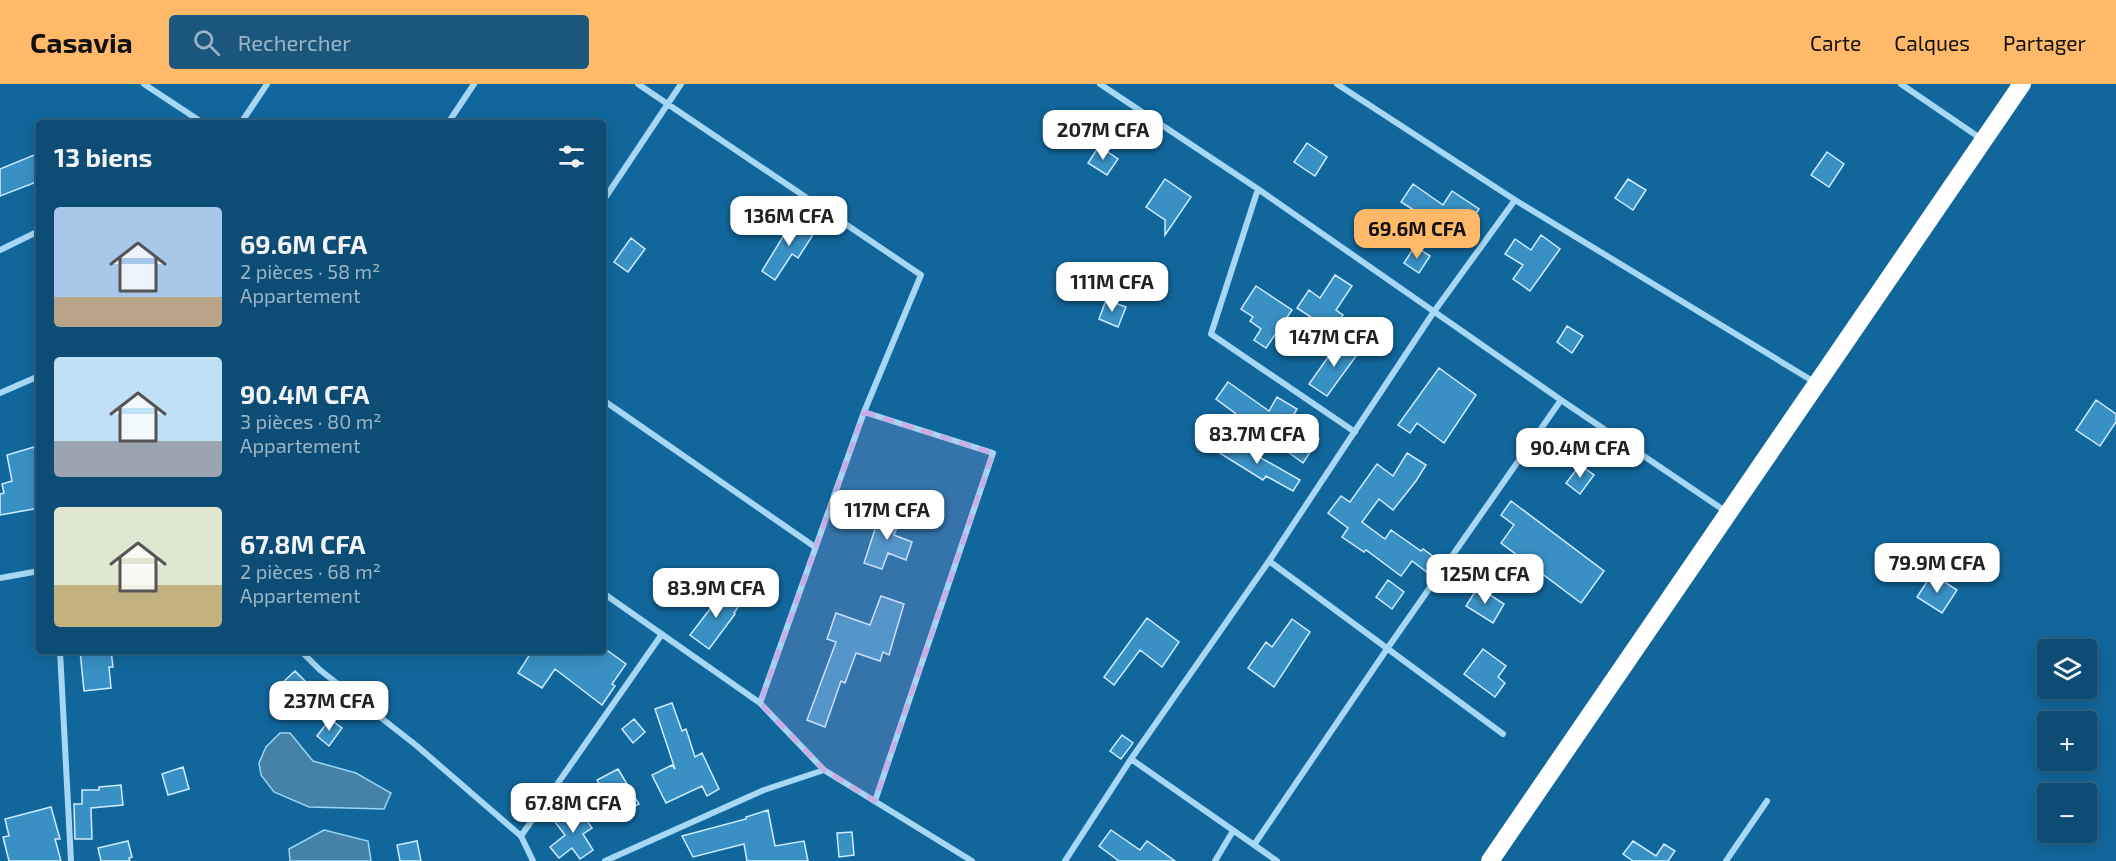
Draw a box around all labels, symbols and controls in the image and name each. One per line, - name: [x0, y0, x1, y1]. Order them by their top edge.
- search box: [169, 15, 589, 69]
- text: Casavia: [30, 25, 133, 59]
- icon: search: [190, 26, 223, 59]
- text: Rechercher: [238, 29, 351, 55]
- text: Carte: [1810, 30, 1861, 55]
- text: Calques: [1894, 30, 1970, 55]
- text: Partager: [2003, 30, 2086, 55]
- pin: 207M CFA: [1041, 110, 1165, 161]
- text: 207M CFA: [1057, 117, 1149, 141]
- icon: filters: [555, 140, 588, 173]
- text: 13 biens: [54, 141, 152, 172]
- pin: 136M CFA: [727, 196, 851, 247]
- text: 136M CFA: [744, 203, 834, 227]
- pin: 69.6M CFA: [1348, 209, 1486, 260]
- text: 69.6M CFA: [1368, 216, 1466, 240]
- text: 69.6M CFA: [240, 228, 367, 259]
- icon: home: [102, 231, 174, 303]
- text: 2 pièces · 58 m²: [240, 259, 380, 283]
- pin: 111M CFA: [1050, 262, 1174, 313]
- text: 111M CFA: [1070, 269, 1154, 293]
- text: Appartement: [240, 283, 361, 307]
- pin: 147M CFA: [1272, 317, 1396, 368]
- text: 147M CFA: [1289, 324, 1379, 348]
- text: 90.4M CFA: [240, 378, 370, 409]
- icon: home: [102, 381, 174, 453]
- text: 3 pièces · 80 m²: [240, 409, 382, 433]
- pin: 83.7M CFA: [1188, 414, 1326, 465]
- text: 83.7M CFA: [1209, 421, 1305, 445]
- pin: 90.4M CFA: [1511, 428, 1649, 479]
- text: Appartement: [240, 433, 361, 457]
- text: 90.4M CFA: [1530, 435, 1630, 459]
- pin: 117M CFA: [825, 490, 949, 541]
- text: 117M CFA: [844, 497, 930, 521]
- text: 67.8M CFA: [240, 528, 366, 559]
- icon: home: [102, 531, 174, 603]
- pin: 79.9M CFA: [1868, 543, 2006, 594]
- text: 79.9M CFA: [1889, 550, 1985, 574]
- pin: 125M CFA: [1423, 554, 1547, 605]
- text: 2 pièces · 68 m²: [240, 559, 381, 583]
- text: 125M CFA: [1441, 561, 1529, 585]
- pin: 83.9M CFA: [647, 568, 785, 619]
- text: 83.9M CFA: [667, 575, 765, 599]
- text: Appartement: [240, 583, 361, 607]
- map controls: [2037, 639, 2097, 843]
- button: layers: [2037, 639, 2097, 699]
- pin: 237M CFA: [267, 681, 391, 732]
- text: 237M CFA: [283, 688, 375, 712]
- button: +: [2037, 711, 2097, 771]
- pin: 67.8M CFA: [504, 783, 642, 834]
- button: −: [2037, 783, 2097, 843]
- text: 67.8M CFA: [525, 790, 621, 814]

